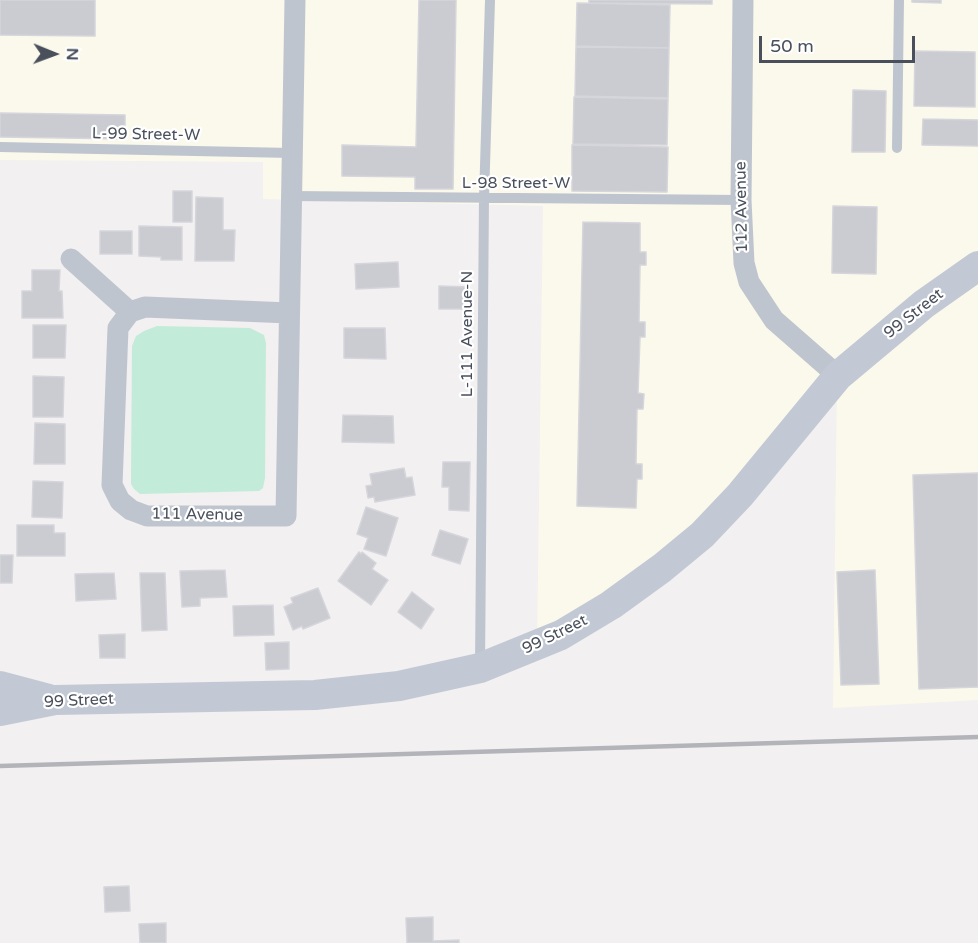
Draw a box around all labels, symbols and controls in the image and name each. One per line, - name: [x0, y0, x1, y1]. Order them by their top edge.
- north arrow: [24, 24, 84, 84]
- scale bar: [762, 24, 918, 62]
- text: 50 m: [770, 35, 814, 57]
- text: N: [62, 48, 82, 61]
- street label: L-99 Street-W: [92, 124, 200, 146]
- street label: 112 Avenue: [732, 161, 752, 253]
- street label: L-98 Street-W: [462, 174, 570, 194]
- street label: L-111 Avenue-N: [458, 271, 478, 397]
- street label: 99 Street: [881, 285, 947, 343]
- street label: 111 Avenue: [151, 505, 243, 525]
- street label: 99 Street: [519, 611, 591, 659]
- street label: 99 Street: [44, 690, 114, 712]

